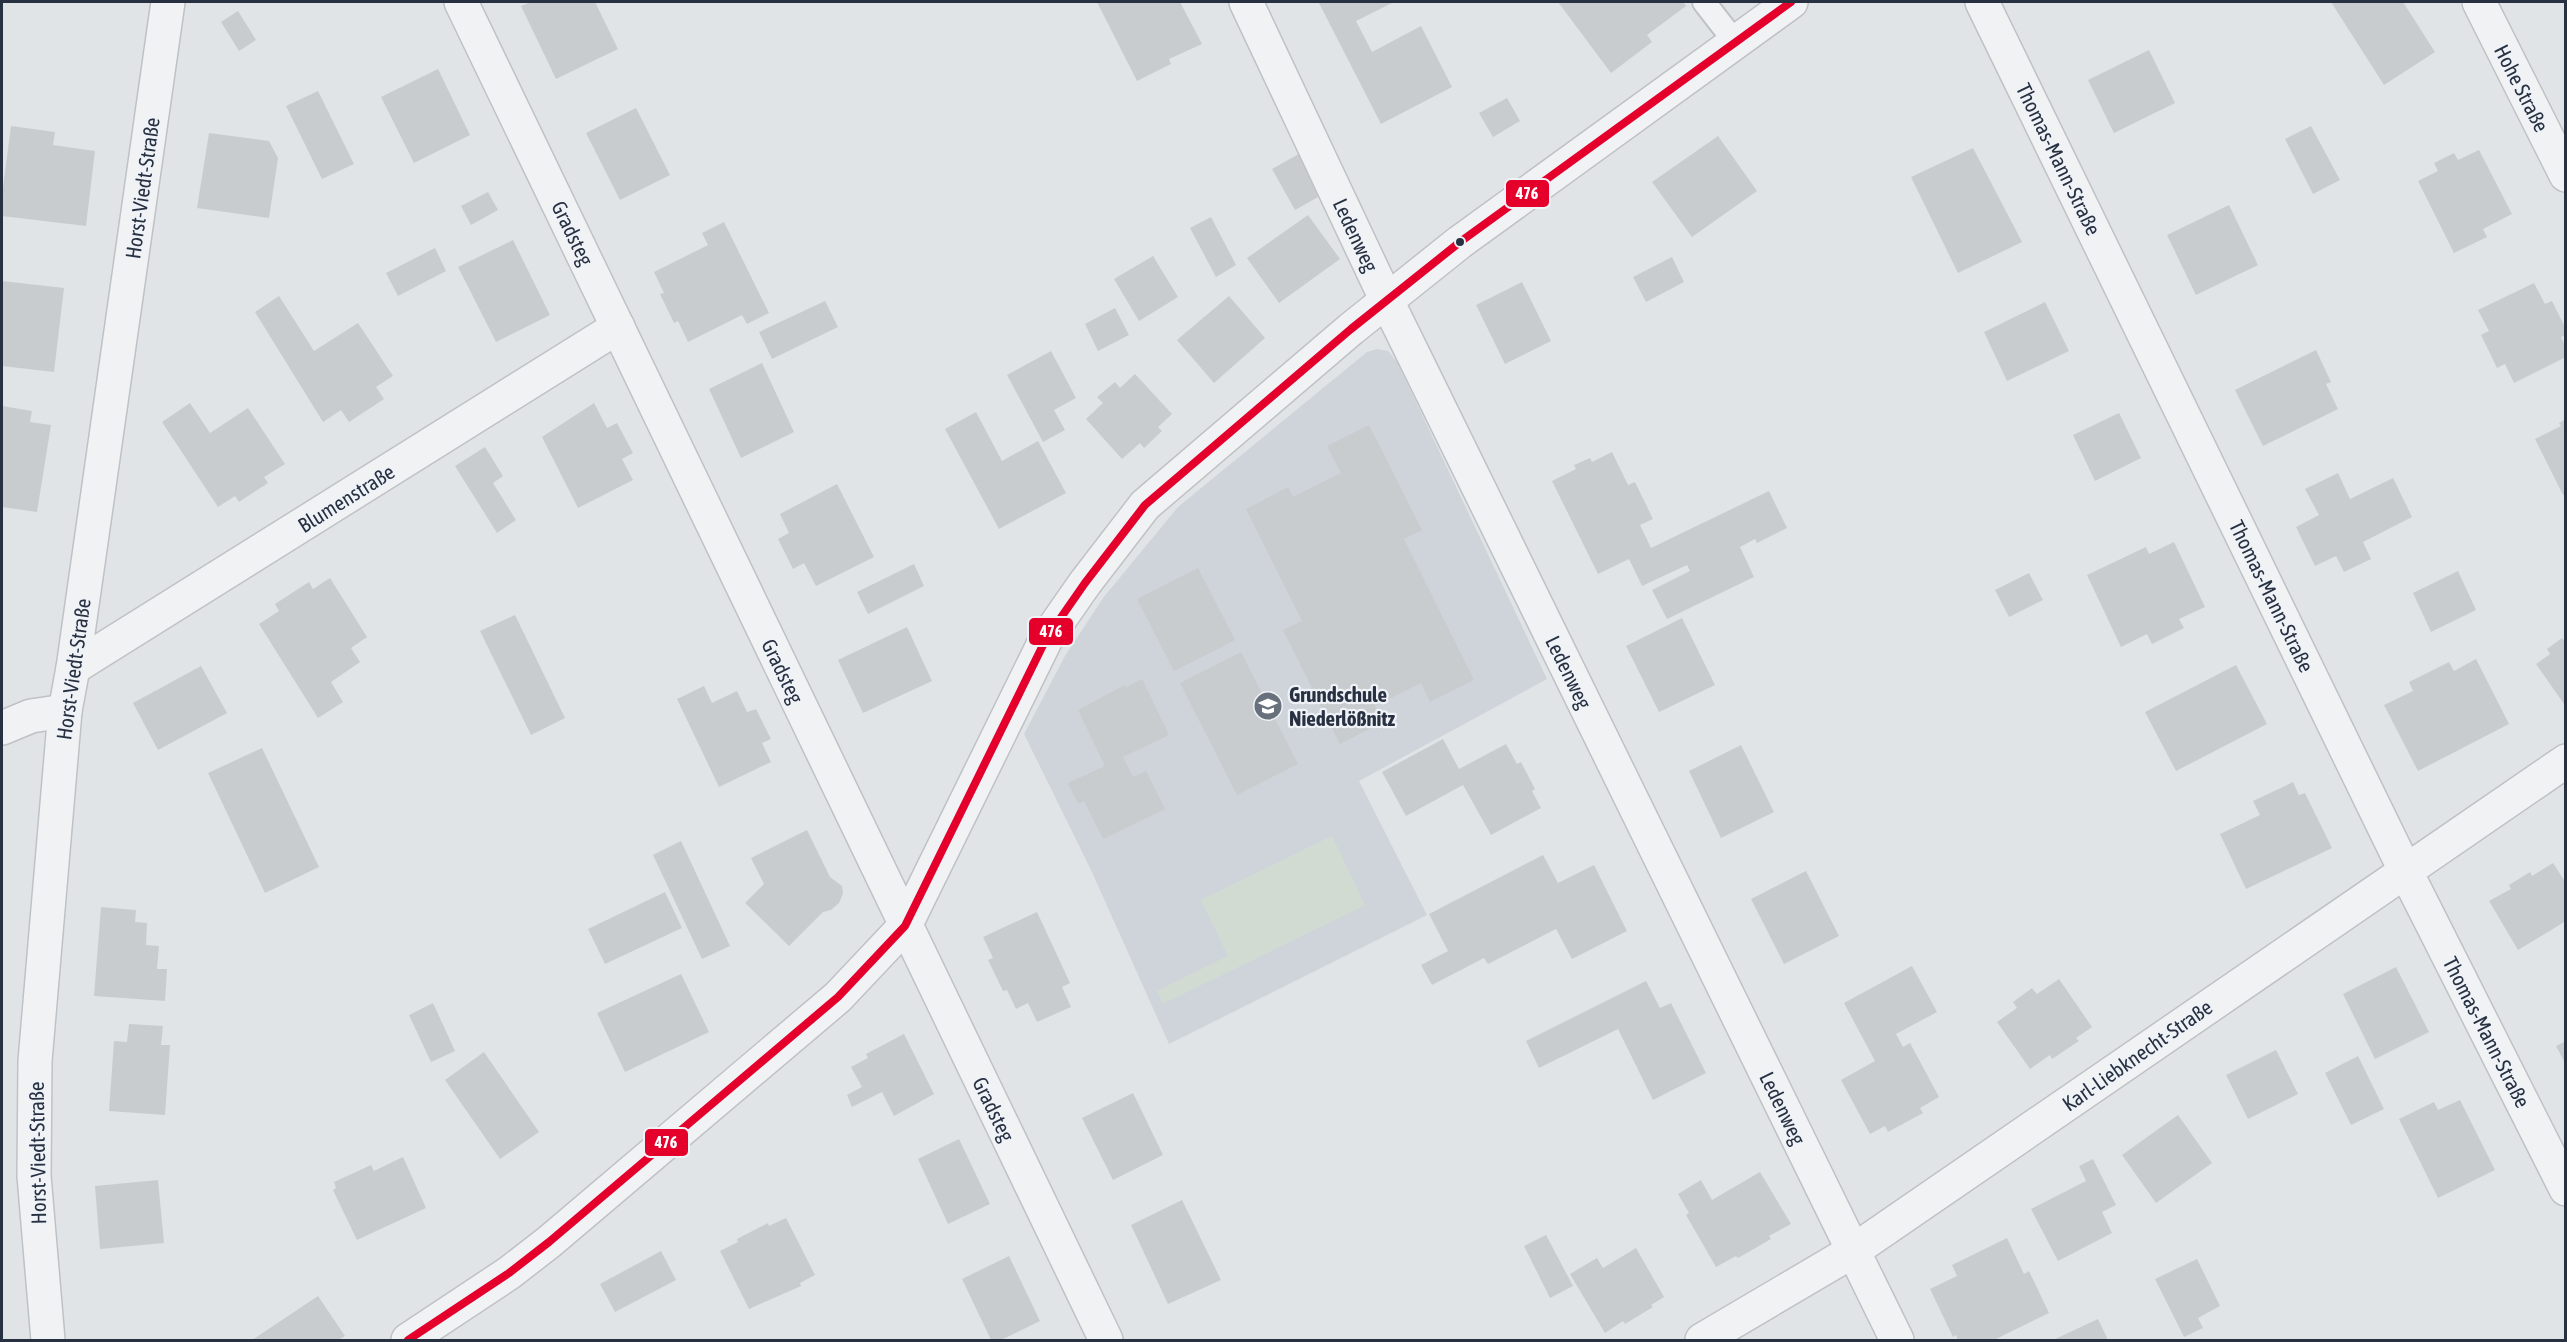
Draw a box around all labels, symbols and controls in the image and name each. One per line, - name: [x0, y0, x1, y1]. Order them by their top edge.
- street label: Hohe Straße: [2490, 40, 2554, 136]
- street label: Thomas-Mann-Straße: [2012, 79, 2106, 239]
- street label: Horst-Viedt-Straße: [120, 116, 164, 260]
- line badge: 476: [1505, 179, 1550, 208]
- text: 476: [1515, 184, 1539, 202]
- street label: Ledenweg: [1329, 195, 1383, 275]
- street label: Gradsteg: [547, 197, 599, 269]
- unlabelled marker: [1454, 236, 1466, 248]
- street label: Blumenstraße: [293, 459, 399, 537]
- street label: Thomas-Mann-Straße: [2225, 516, 2319, 676]
- street label: Horst-Viedt-Straße: [51, 597, 95, 741]
- line badge: 476: [1028, 617, 1074, 646]
- text: 476: [1039, 622, 1063, 640]
- street label: Ledenweg: [1541, 632, 1597, 712]
- street label: Gradsteg: [757, 635, 809, 707]
- place label: Grundschule Niederlößnitz: [1289, 682, 1395, 730]
- school or university icon: Grundschule Niederlößnitz: [1252, 690, 1284, 722]
- street label: Thomas-Mann-Straße: [2439, 953, 2535, 1111]
- street label: Karl-Liebknecht-Straße: [2058, 994, 2216, 1116]
- street label: Ledenweg: [1755, 1068, 1811, 1148]
- street label: Gradsteg: [968, 1073, 1020, 1145]
- street label: Horst-Viedt-Straße: [24, 1082, 50, 1224]
- line badge: 476: [644, 1128, 689, 1157]
- text: 476: [654, 1133, 678, 1151]

